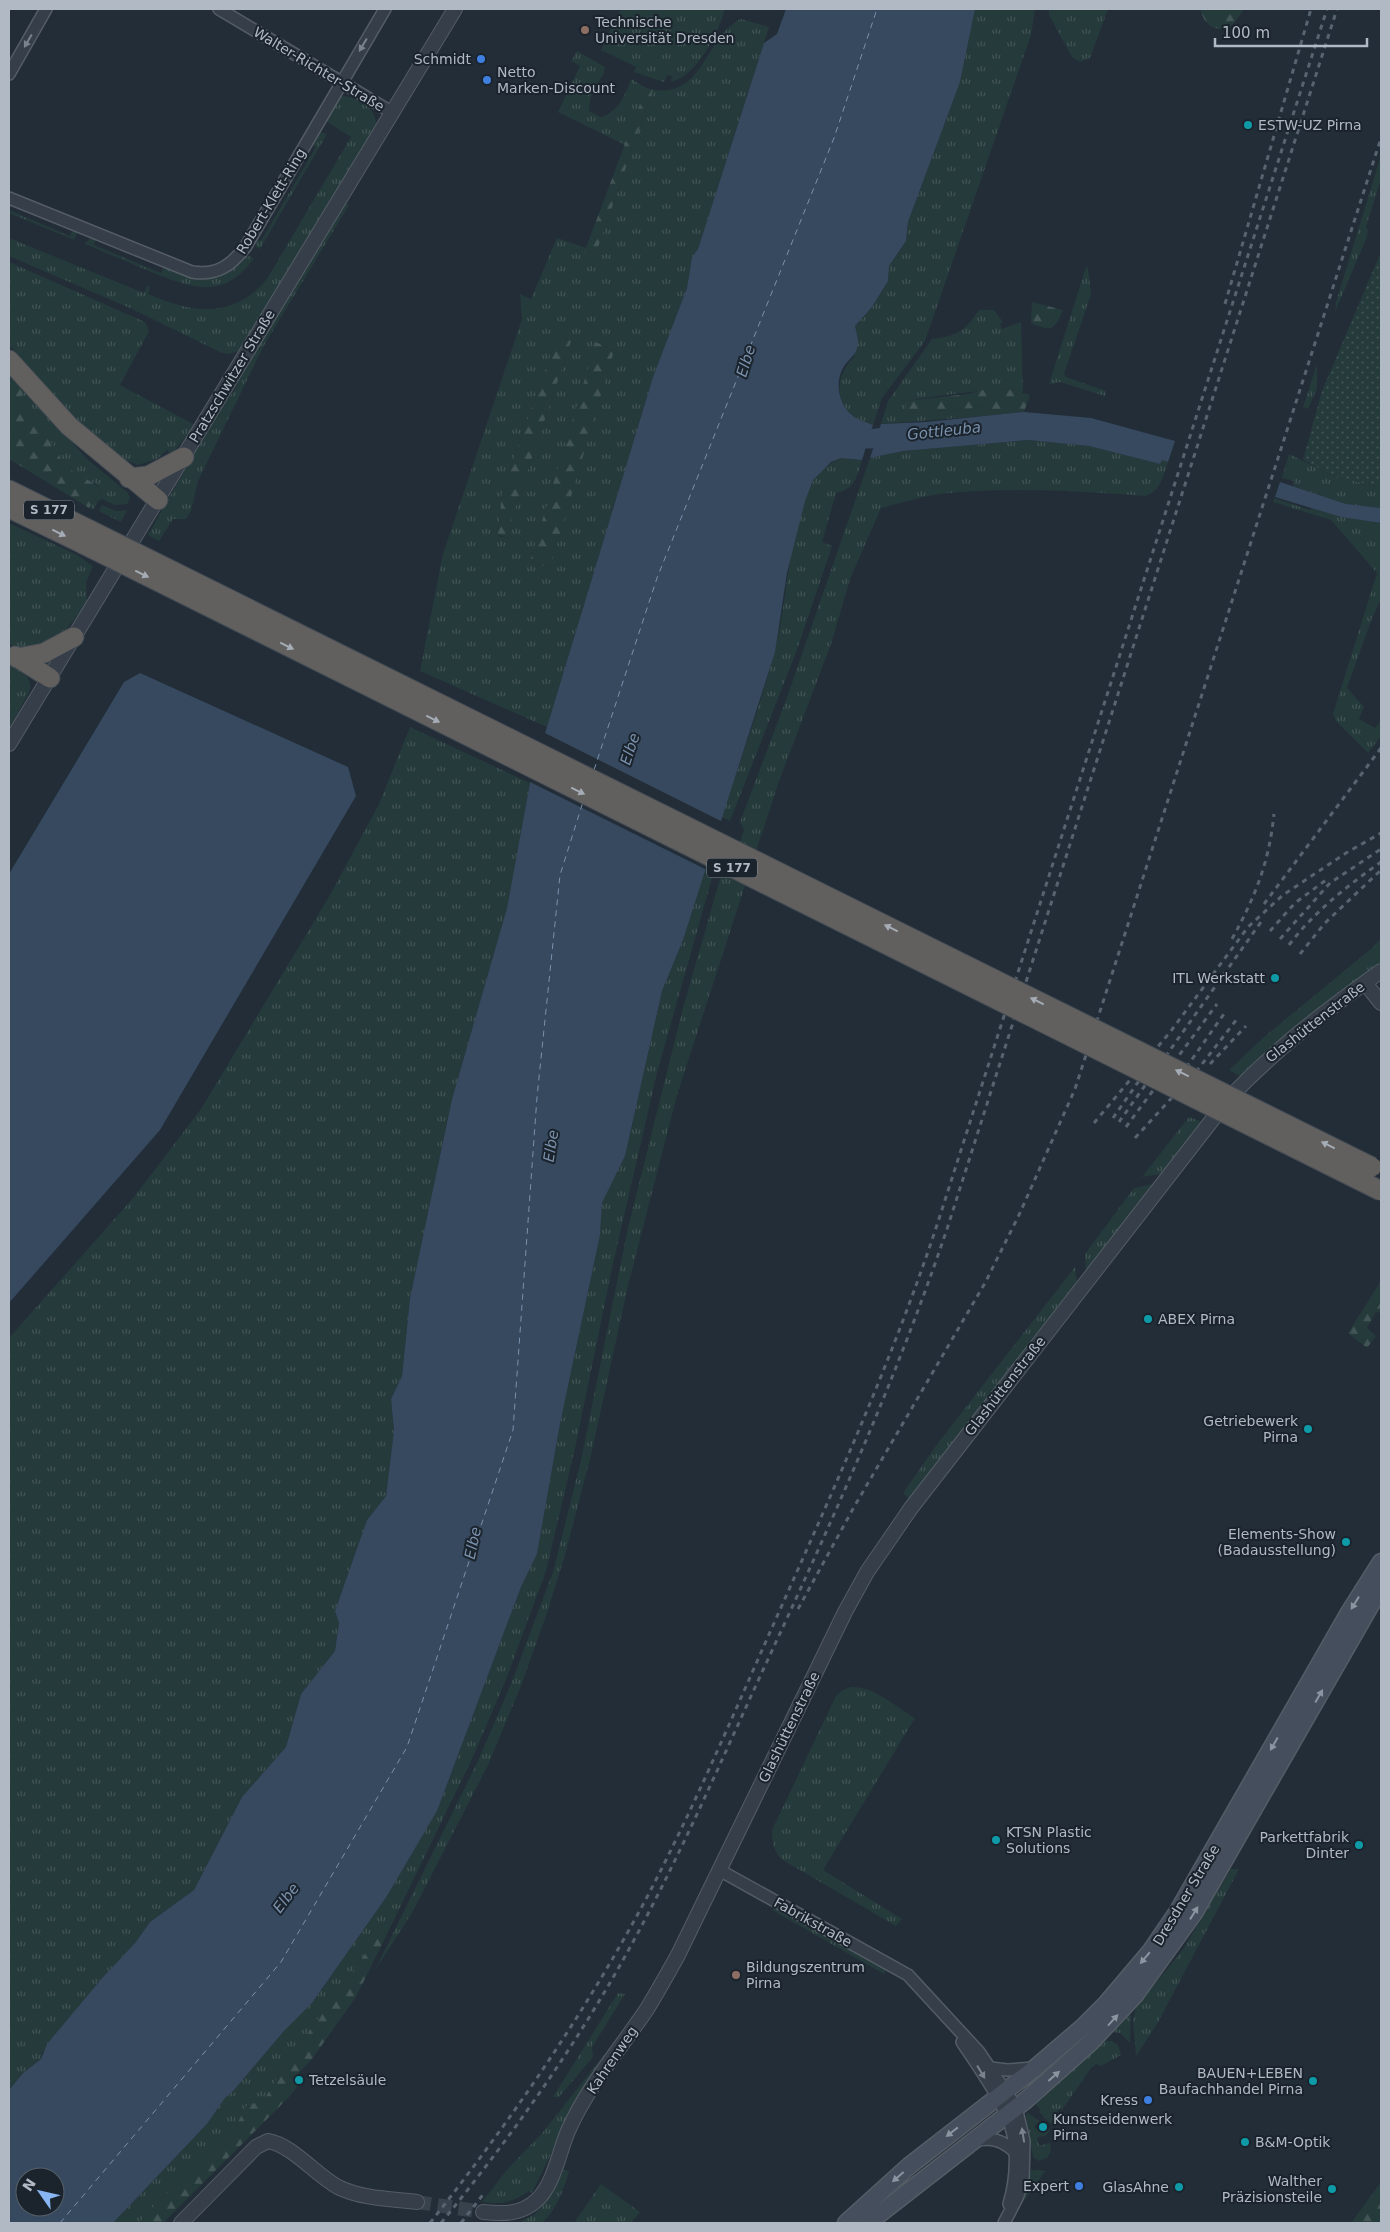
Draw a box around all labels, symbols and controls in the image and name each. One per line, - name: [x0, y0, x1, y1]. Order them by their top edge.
- place label: Technische Universität Dresden: [594, 14, 734, 46]
- scale bar: [1215, 15, 1368, 47]
- street label: Walter-Richter-Straße: [251, 24, 387, 114]
- marker: Technische Universität Dresden: [579, 24, 591, 36]
- text: 100 m: [1222, 24, 1270, 42]
- one-way arrow: [23, 35, 32, 48]
- one-way arrow: [359, 39, 368, 52]
- place label: Schmidt: [414, 51, 471, 67]
- marker: Schmidt: [475, 53, 487, 65]
- place label: Netto Marken-Discount: [497, 64, 616, 96]
- marker: Netto Marken-Discount: [481, 74, 493, 86]
- place label: ESTW-UZ Pirna: [1258, 117, 1362, 133]
- marker: ESTW-UZ Pirna: [1242, 119, 1254, 131]
- street label: Robert-Klett-Ring: [233, 145, 309, 257]
- street label: Pratzschwitzer Straße: [186, 307, 278, 445]
- water label: Elbe: [733, 343, 759, 379]
- water label: Gottleuba: [906, 418, 982, 444]
- road number: S 177: [24, 500, 74, 520]
- one-way arrow: [52, 529, 66, 537]
- one-way arrow: [135, 570, 149, 578]
- one-way arrow: [280, 642, 295, 651]
- one-way arrow: [426, 715, 440, 723]
- water label: Elbe: [616, 731, 644, 767]
- one-way arrow: [571, 787, 586, 795]
- road number: S 177: [707, 858, 757, 878]
- one-way arrow: [884, 924, 898, 932]
- place label: ITL Werkstatt: [1172, 970, 1266, 986]
- marker: ITL Werkstatt: [1269, 972, 1281, 984]
- street label: Glashüttenstraße: [1262, 978, 1368, 1066]
- one-way arrow: [1030, 997, 1044, 1005]
- one-way arrow: [1175, 1069, 1190, 1077]
- water label: Elbe: [540, 1129, 562, 1163]
- one-way arrow: [1321, 1141, 1335, 1149]
- place label: ABEX Pirna: [1158, 1311, 1235, 1327]
- marker: ABEX Pirna: [1142, 1313, 1154, 1325]
- street label: Glashüttenstraße: [961, 1333, 1049, 1439]
- place label: Getriebewerk Pirna: [1203, 1413, 1299, 1445]
- marker: Getriebewerk Pirna: [1302, 1423, 1314, 1435]
- water label: Elbe: [461, 1525, 485, 1561]
- place label: Elements-Show (Badausstellung): [1217, 1526, 1336, 1558]
- marker: Elements-Show (Badausstellung): [1340, 1536, 1352, 1548]
- one-way arrow: [1351, 1597, 1360, 1610]
- street label: Glashüttenstraße: [755, 1669, 823, 1785]
- one-way arrow: [1314, 1690, 1323, 1703]
- one-way arrow: [1270, 1737, 1279, 1751]
- place label: KTSN Plastic Solutions: [1006, 1824, 1092, 1856]
- place label: Parkettfabrik Dinter: [1260, 1829, 1350, 1861]
- marker: KTSN Plastic Solutions: [990, 1834, 1002, 1846]
- marker: Parkettfabrik Dinter: [1353, 1839, 1365, 1851]
- street label: Dresdner Straße: [1150, 1842, 1222, 1948]
- water label: Elbe: [269, 1880, 303, 1916]
- street label: Fabrikstraße: [771, 1894, 855, 1950]
- one-way arrow: [1189, 1907, 1199, 1920]
- one-way arrow: [1140, 1951, 1151, 1964]
- place label: Bildungszentrum Pirna: [746, 1959, 865, 1991]
- marker: Bildungszentrum Pirna: [730, 1969, 742, 1981]
- one-way arrow: [1107, 2014, 1119, 2026]
- street label: Kahrenweg: [583, 2023, 641, 2097]
- place label: BAUEN+LEBEN Baufachhandel Pirna: [1159, 2065, 1303, 2097]
- one-way arrow: [977, 2066, 986, 2079]
- one-way arrow: [1047, 2070, 1060, 2081]
- place label: Tetzelsäule: [308, 2072, 386, 2088]
- marker: Tetzelsäule: [293, 2074, 305, 2086]
- marker: BAUEN+LEBEN Baufachhandel Pirna: [1307, 2075, 1319, 2087]
- place label: Kress: [1100, 2092, 1138, 2108]
- marker: Kress: [1142, 2094, 1154, 2106]
- place label: Kunstseidenwerk Pirna: [1053, 2111, 1173, 2143]
- marker: Kunstseidenwerk Pirna: [1037, 2121, 1049, 2133]
- one-way arrow: [1019, 2126, 1027, 2142]
- one-way arrow: [946, 2127, 959, 2138]
- place label: B&M-Optik: [1255, 2134, 1331, 2150]
- marker: B&M-Optik: [1239, 2136, 1251, 2148]
- north arrow: [15, 2167, 65, 2217]
- one-way arrow: [891, 2171, 904, 2182]
- place label: Walther Präzisionsteile: [1222, 2173, 1322, 2205]
- text: N: [19, 2175, 39, 2194]
- place label: Expert: [1023, 2178, 1069, 2194]
- place label: GlasAhne: [1102, 2179, 1169, 2195]
- marker: Expert: [1073, 2180, 1085, 2192]
- marker: GlasAhne: [1173, 2181, 1185, 2193]
- marker: Walther Präzisionsteile: [1326, 2183, 1338, 2195]

